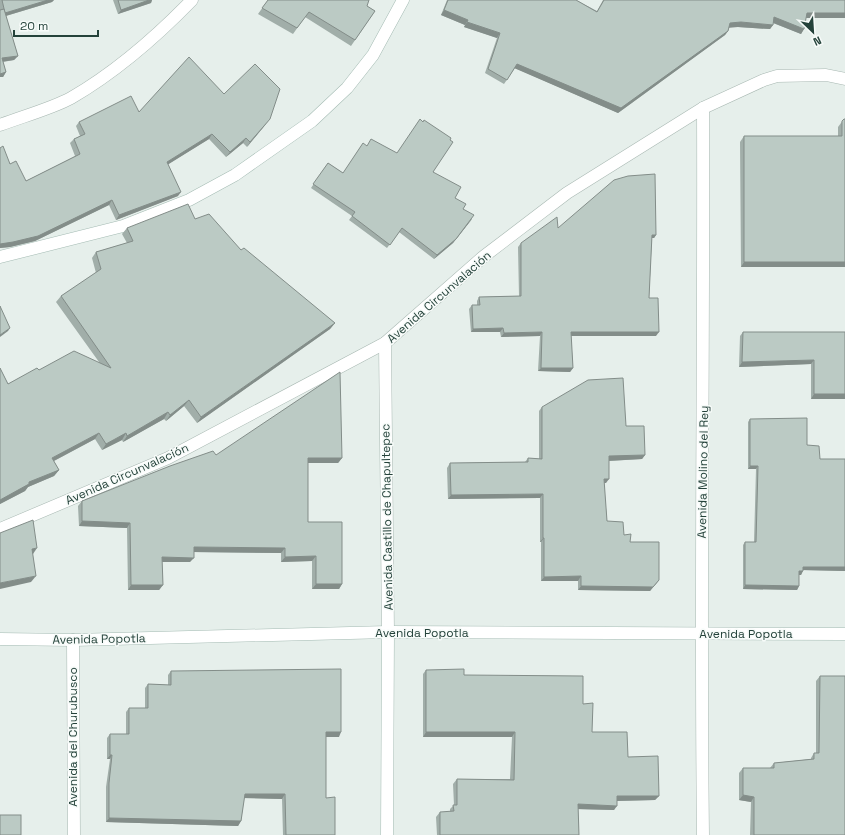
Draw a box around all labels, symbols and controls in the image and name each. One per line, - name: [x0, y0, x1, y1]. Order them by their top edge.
- scale bar: [14, 12, 98, 38]
- north arrow: [793, 12, 833, 52]
- text: 20 m: [20, 18, 48, 34]
- text: N: [811, 33, 824, 49]
- street label: Avenida Circunvalación: [384, 247, 494, 347]
- street label: Avenida Molino del Rey: [694, 405, 712, 539]
- street label: Avenida Castillo de Chapultepec: [377, 424, 397, 610]
- street label: Avenida Circunvalación: [63, 440, 191, 508]
- street label: Avenida Popotla: [375, 625, 469, 641]
- street label: Avenida Popotla: [699, 626, 793, 642]
- street label: Avenida Popotla: [52, 630, 146, 648]
- street label: Avenida del Churubusco: [65, 667, 81, 807]

